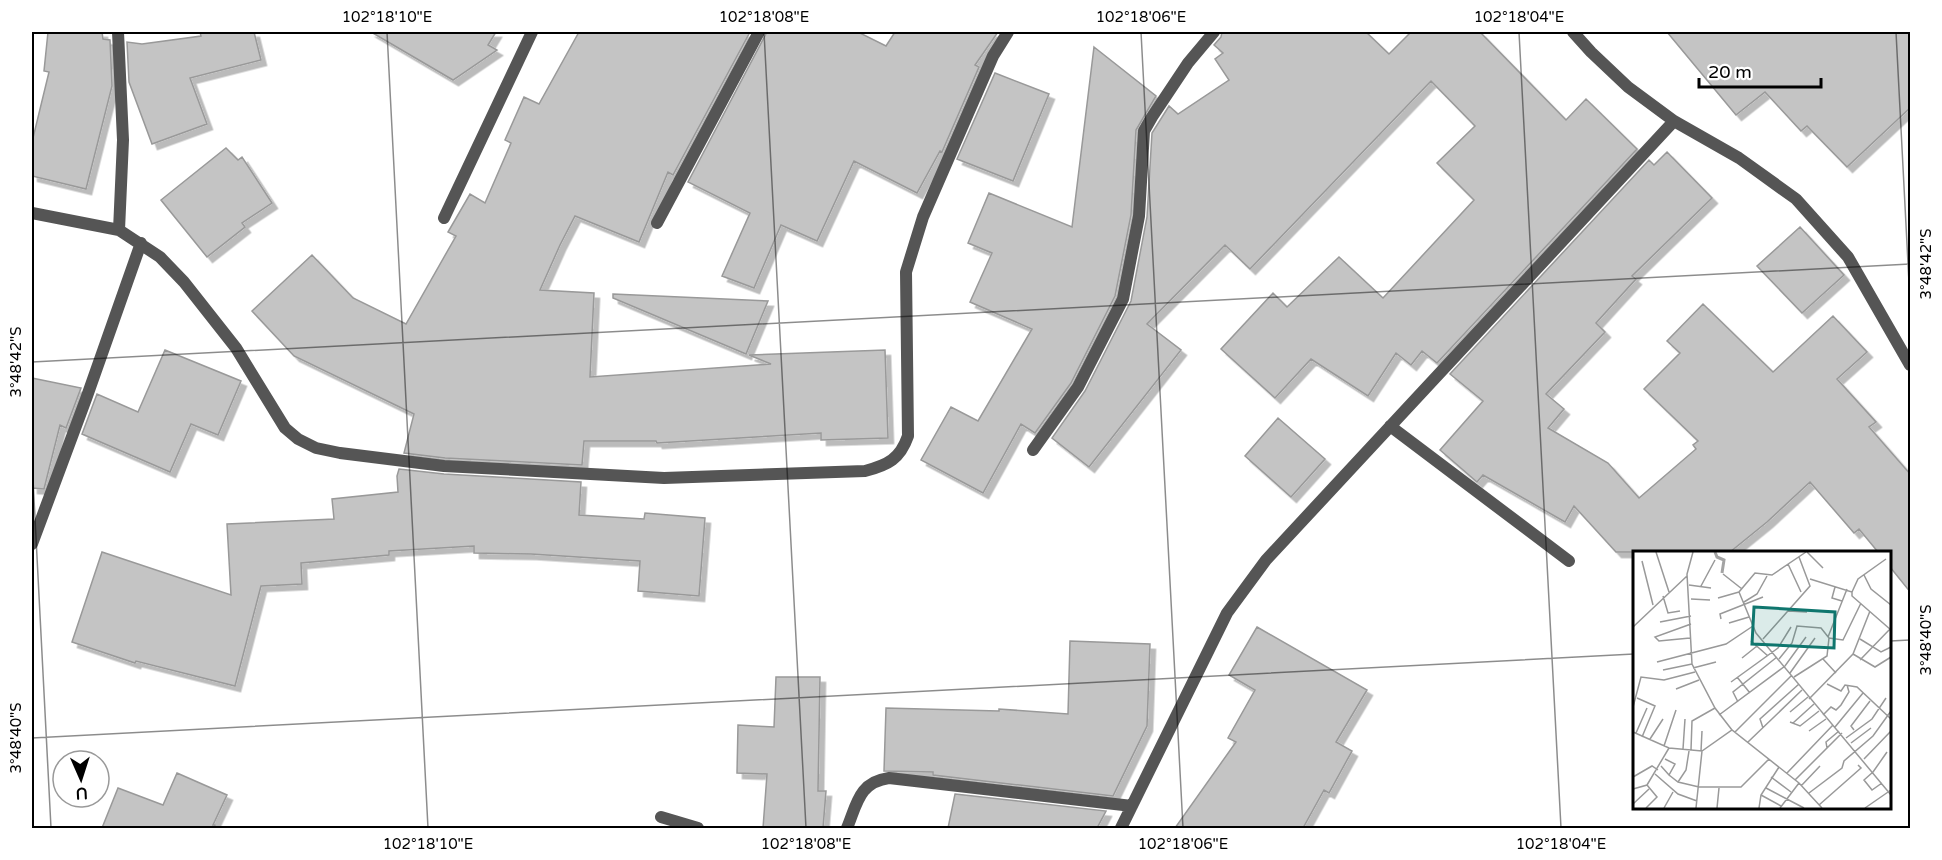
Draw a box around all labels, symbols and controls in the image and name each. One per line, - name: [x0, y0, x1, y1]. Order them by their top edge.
- text: 102°18'10"E: [342, 8, 432, 26]
- text: 102°18'08"E: [719, 8, 809, 26]
- text: 102°18'06"E: [1096, 8, 1186, 26]
- text: 102°18'04"E: [1474, 8, 1564, 26]
- scale bar: [1699, 51, 1820, 89]
- text: 20 m: [1708, 61, 1752, 83]
- text: 3°48'42"S: [1917, 229, 1935, 299]
- text: 3°48'42"S: [7, 327, 25, 397]
- inset map: [1633, 551, 1891, 809]
- text: 3°48'40"S: [1917, 605, 1935, 675]
- text: 3°48'40"S: [7, 703, 25, 773]
- north arrow: [51, 749, 111, 809]
- text: U: [75, 783, 88, 803]
- text: 102°18'10"E: [383, 835, 473, 853]
- text: 102°18'08"E: [761, 835, 851, 853]
- text: 102°18'06"E: [1138, 835, 1228, 853]
- text: 102°18'04"E: [1516, 835, 1606, 853]

